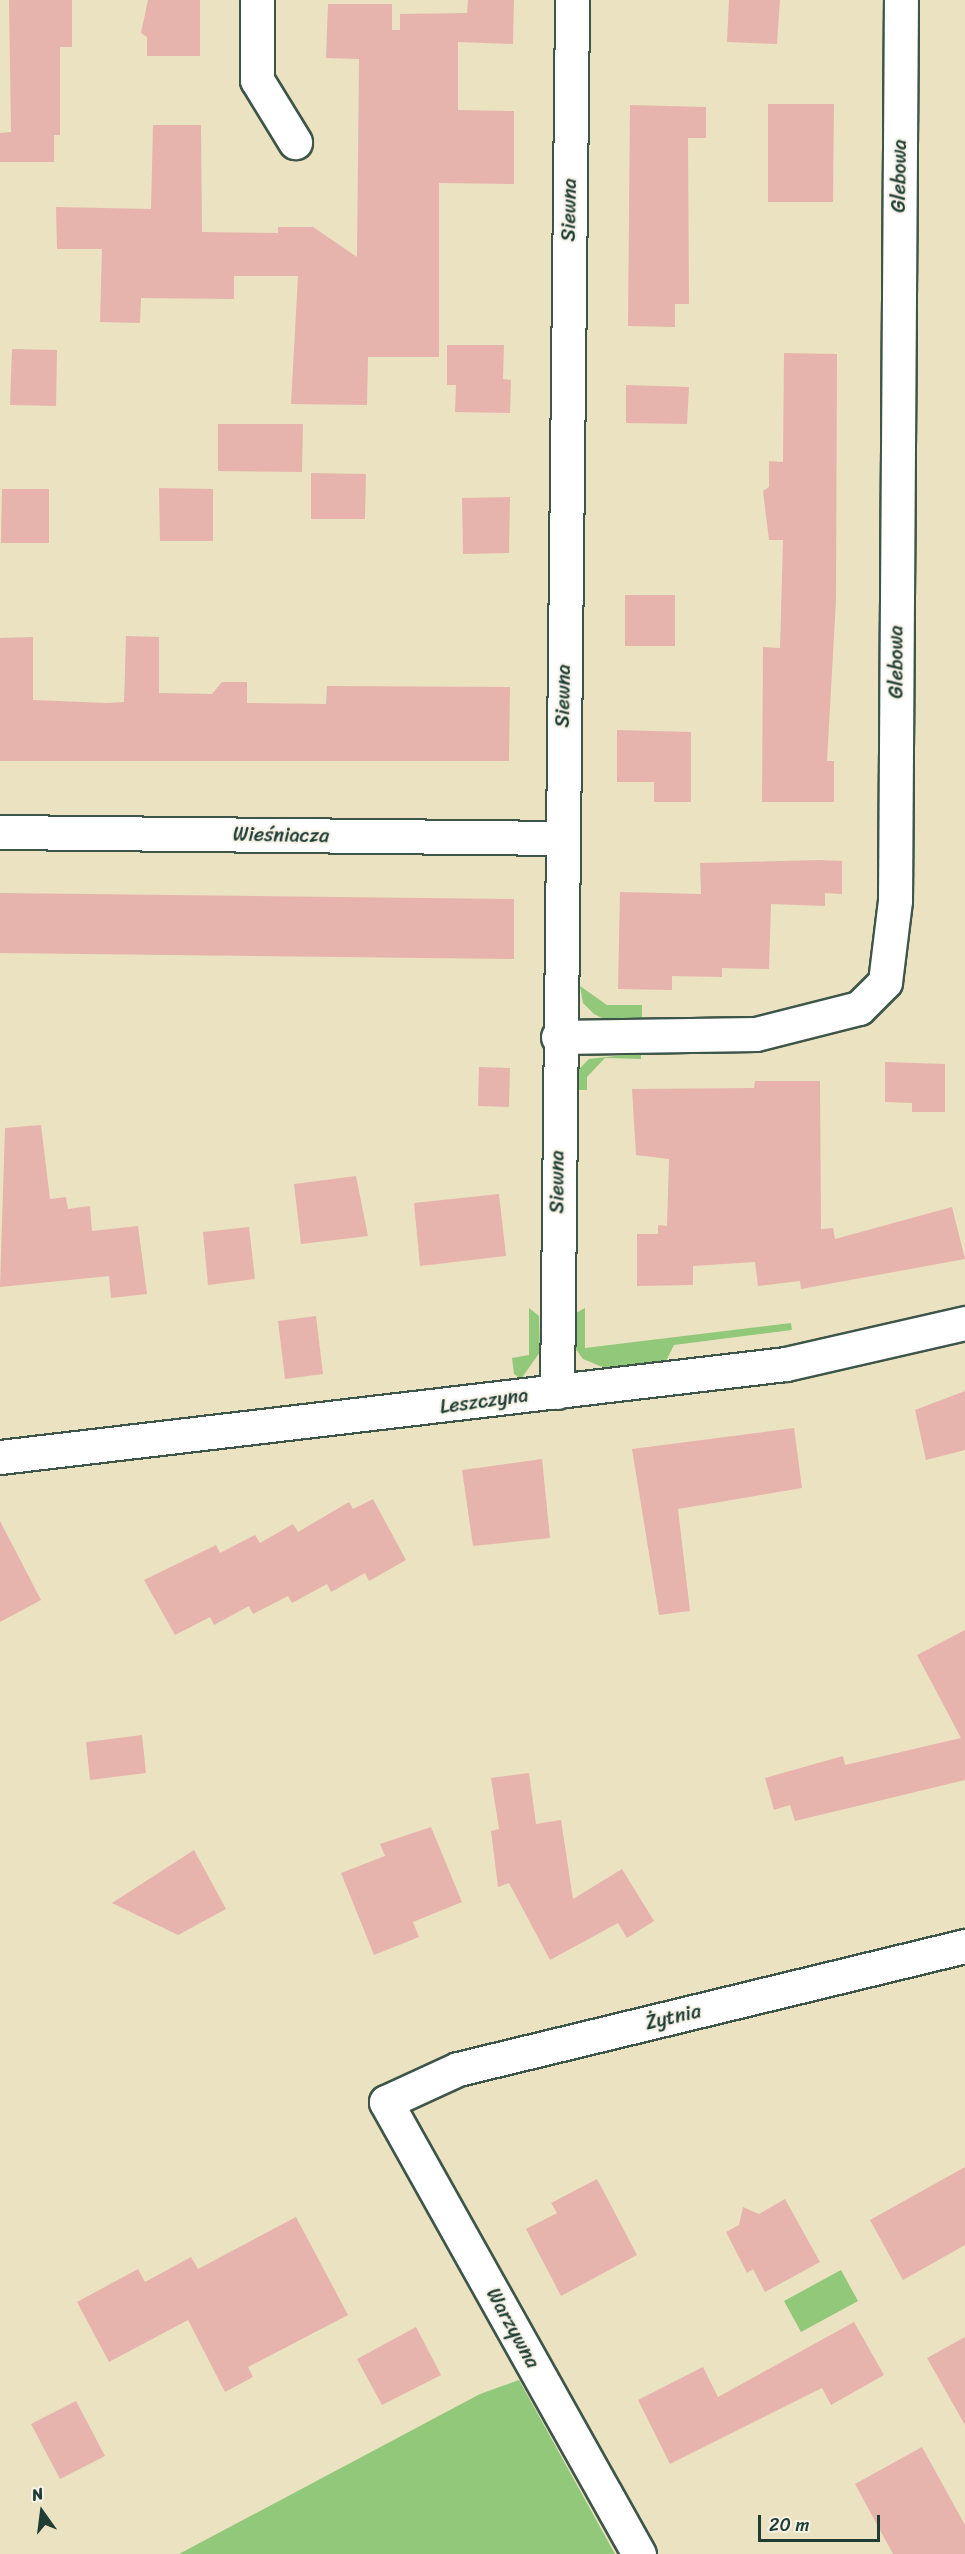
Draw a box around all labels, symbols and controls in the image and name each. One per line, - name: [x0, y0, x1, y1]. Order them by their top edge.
- street label: Glebowa: [886, 139, 912, 213]
- street label: Siewna: [556, 178, 582, 242]
- street label: Glebowa: [884, 625, 908, 699]
- street label: Siewna: [550, 664, 576, 728]
- street label: Wieśniacza: [233, 822, 329, 848]
- street label: Siewna: [545, 1151, 569, 1213]
- street label: Leszczyna: [438, 1383, 530, 1419]
- street label: Żytnia: [643, 1999, 703, 2035]
- street label: Warzywna: [481, 2284, 545, 2372]
- text: N: [29, 2479, 46, 2509]
- north arrow: [12, 2482, 72, 2542]
- scale bar: [761, 2503, 882, 2541]
- text: 20 m: [769, 2509, 809, 2541]

